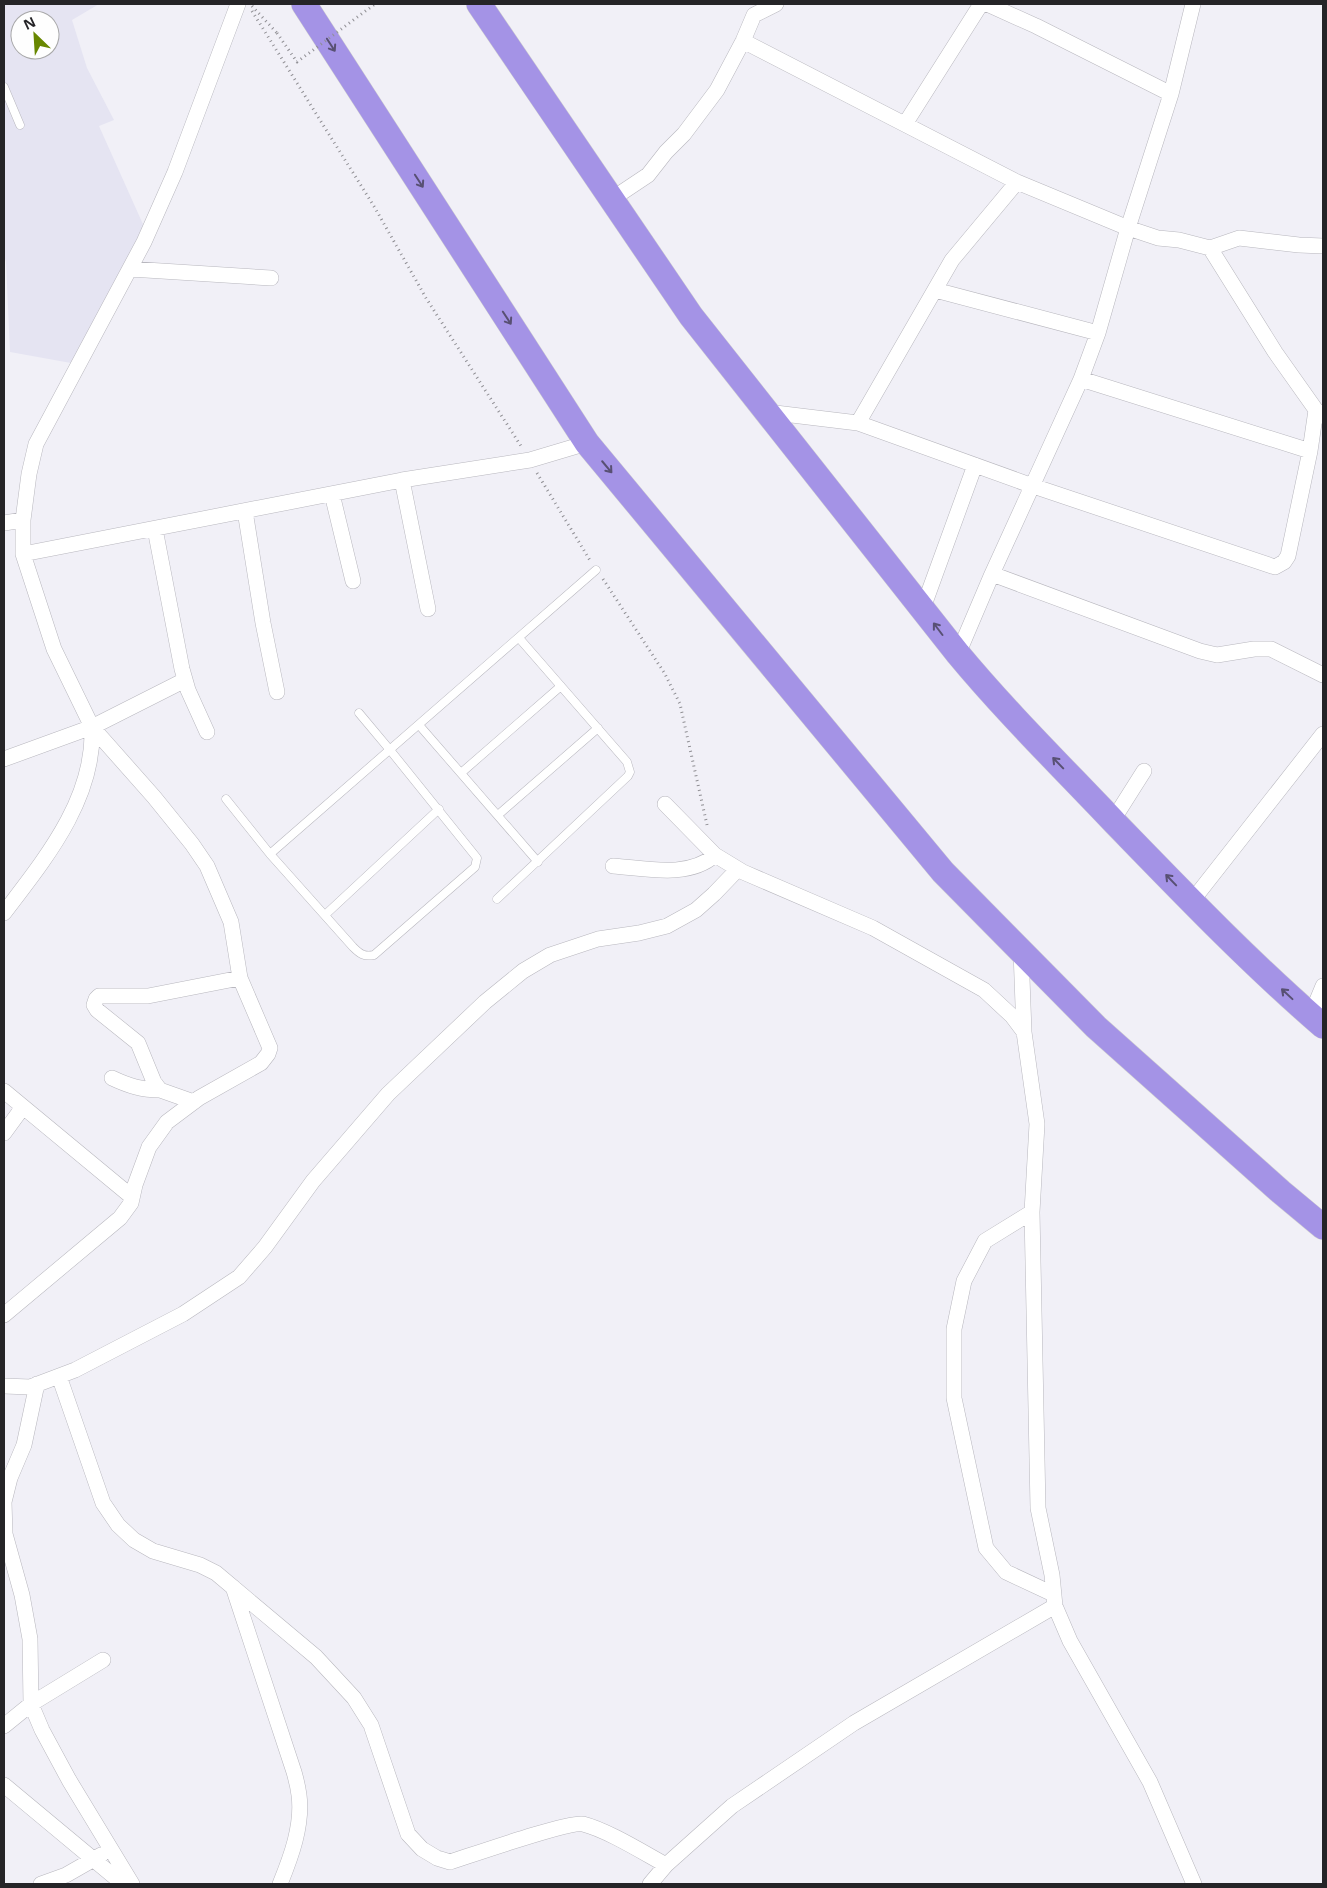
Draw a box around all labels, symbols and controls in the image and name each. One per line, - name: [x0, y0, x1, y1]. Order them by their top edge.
- north arrow: [10, 10, 60, 60]
- text: N: [20, 12, 38, 34]
- one-way arrow: [326, 37, 336, 51]
- one-way arrow: [414, 174, 424, 188]
- one-way arrow: [501, 311, 512, 325]
- one-way arrow: [602, 460, 613, 473]
- one-way arrow: [933, 623, 944, 636]
- one-way arrow: [1052, 757, 1064, 770]
- one-way arrow: [1165, 874, 1177, 886]
- one-way arrow: [1280, 988, 1293, 1000]

